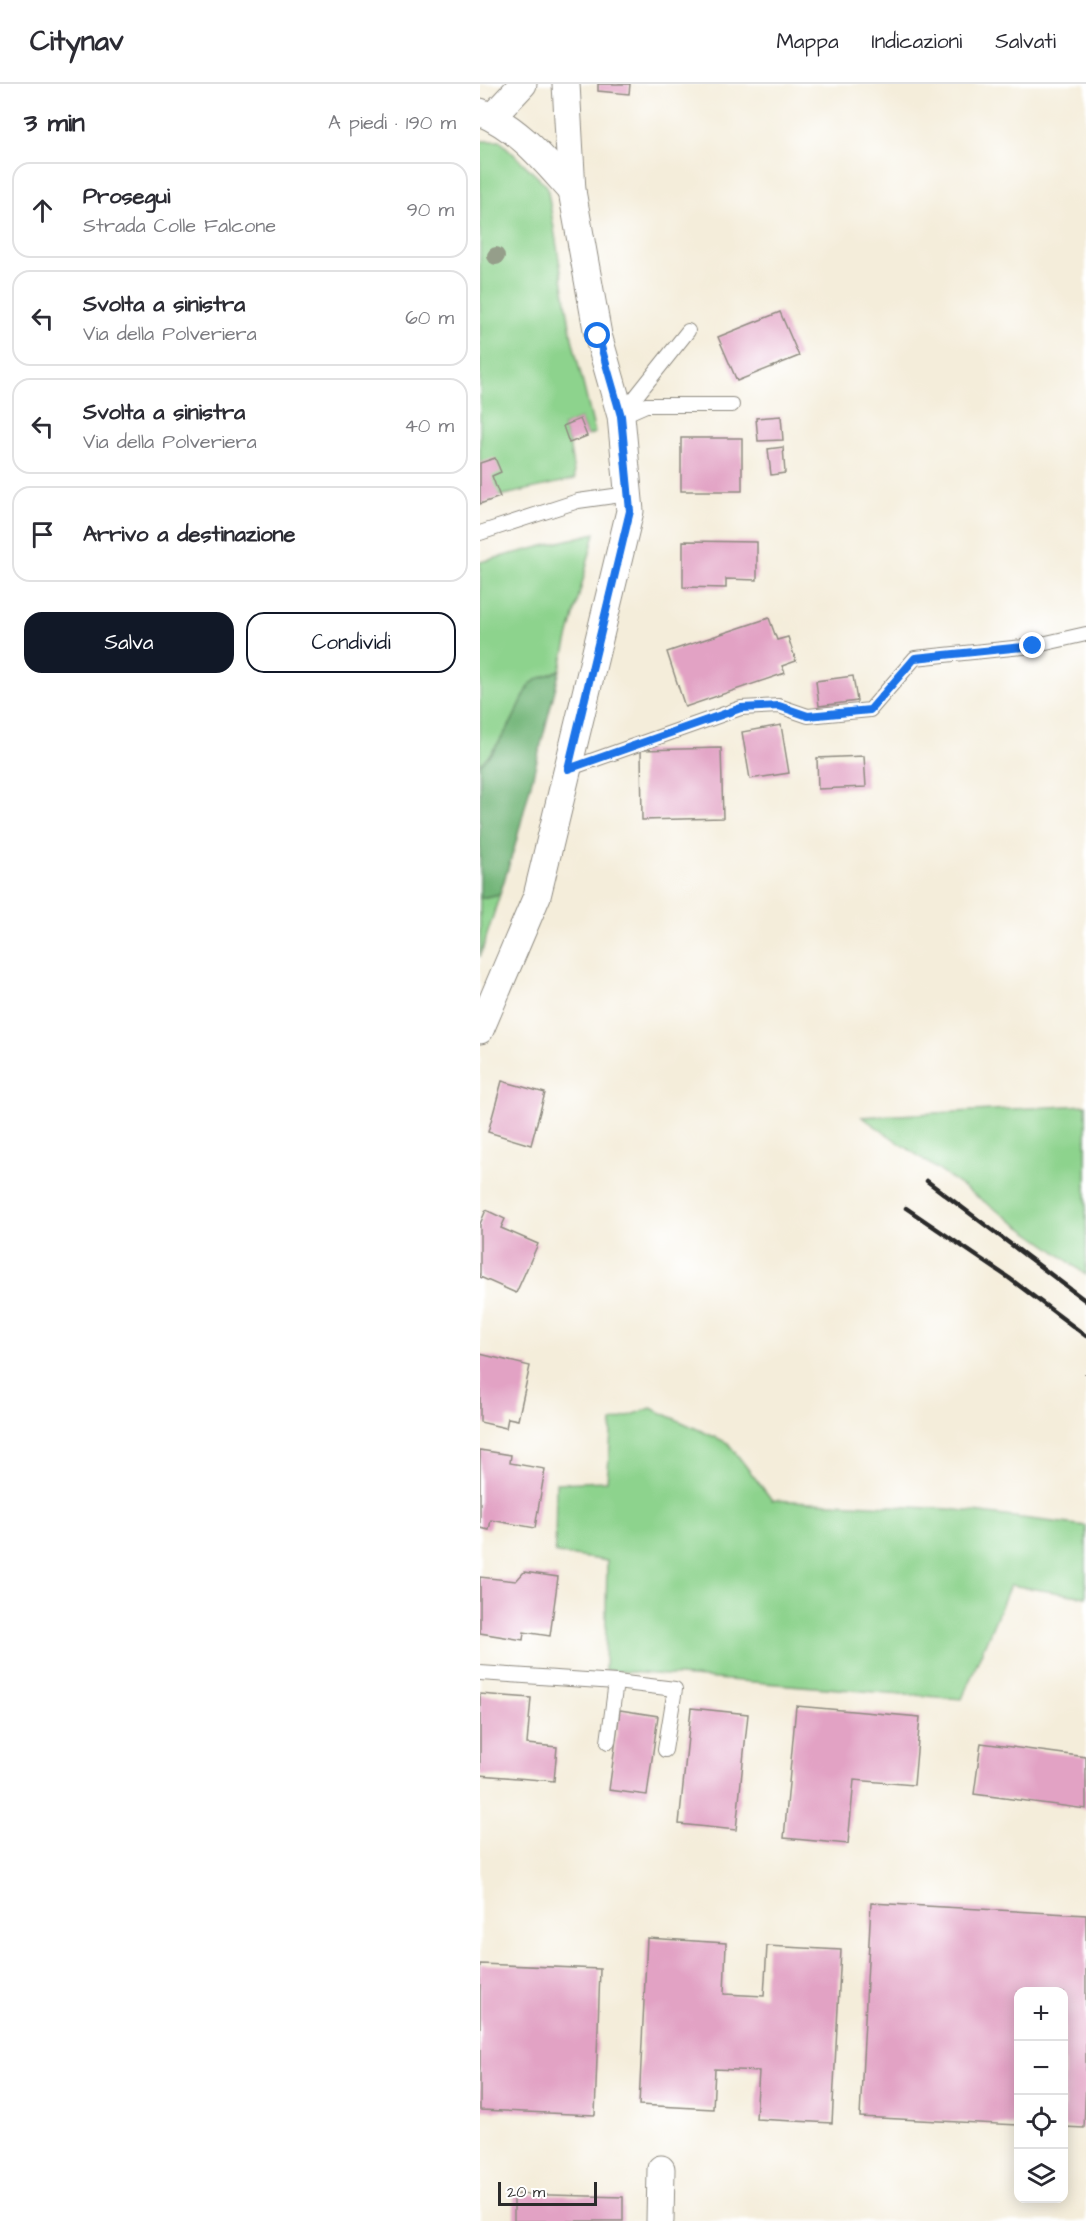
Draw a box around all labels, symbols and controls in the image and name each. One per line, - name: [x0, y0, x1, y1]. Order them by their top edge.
- text: Citynav: [30, 22, 124, 61]
- text: Mappa: [776, 27, 839, 56]
- text: Indicazioni: [872, 27, 962, 56]
- text: Salvati: [995, 27, 1056, 56]
- text: 3 min: [24, 105, 85, 141]
- text: A piedi · 190 m: [328, 109, 456, 137]
- text: Prosegui: [83, 181, 170, 212]
- icon: ahead: [26, 194, 59, 227]
- text: 90 m: [406, 196, 454, 224]
- text: Strada Colle Falcone: [83, 212, 276, 240]
- text: Svolta a sinistra: [83, 289, 245, 320]
- icon: left: [26, 302, 59, 335]
- text: 60 m: [405, 304, 454, 332]
- text: Via della Polveriera: [83, 320, 257, 348]
- route start: [584, 322, 610, 348]
- text: Svolta a sinistra: [83, 397, 245, 428]
- icon: left: [26, 410, 59, 443]
- text: 40 m: [404, 412, 454, 440]
- text: Via della Polveriera: [83, 428, 257, 456]
- icon: arrive: [26, 518, 59, 551]
- text: Arrivo a destinazione: [83, 519, 295, 550]
- button: Salva: [24, 612, 234, 673]
- button: Condividi: [246, 612, 456, 673]
- route end: [1019, 632, 1045, 658]
- map controls: [1014, 1987, 1068, 2203]
- button: +: [1014, 1987, 1068, 2041]
- button: −: [1014, 2041, 1068, 2095]
- button: locate: [1014, 2095, 1068, 2149]
- button: layers: [1014, 2149, 1068, 2203]
- scale bar: [498, 2179, 597, 2206]
- text: 20 m: [507, 2181, 545, 2203]

